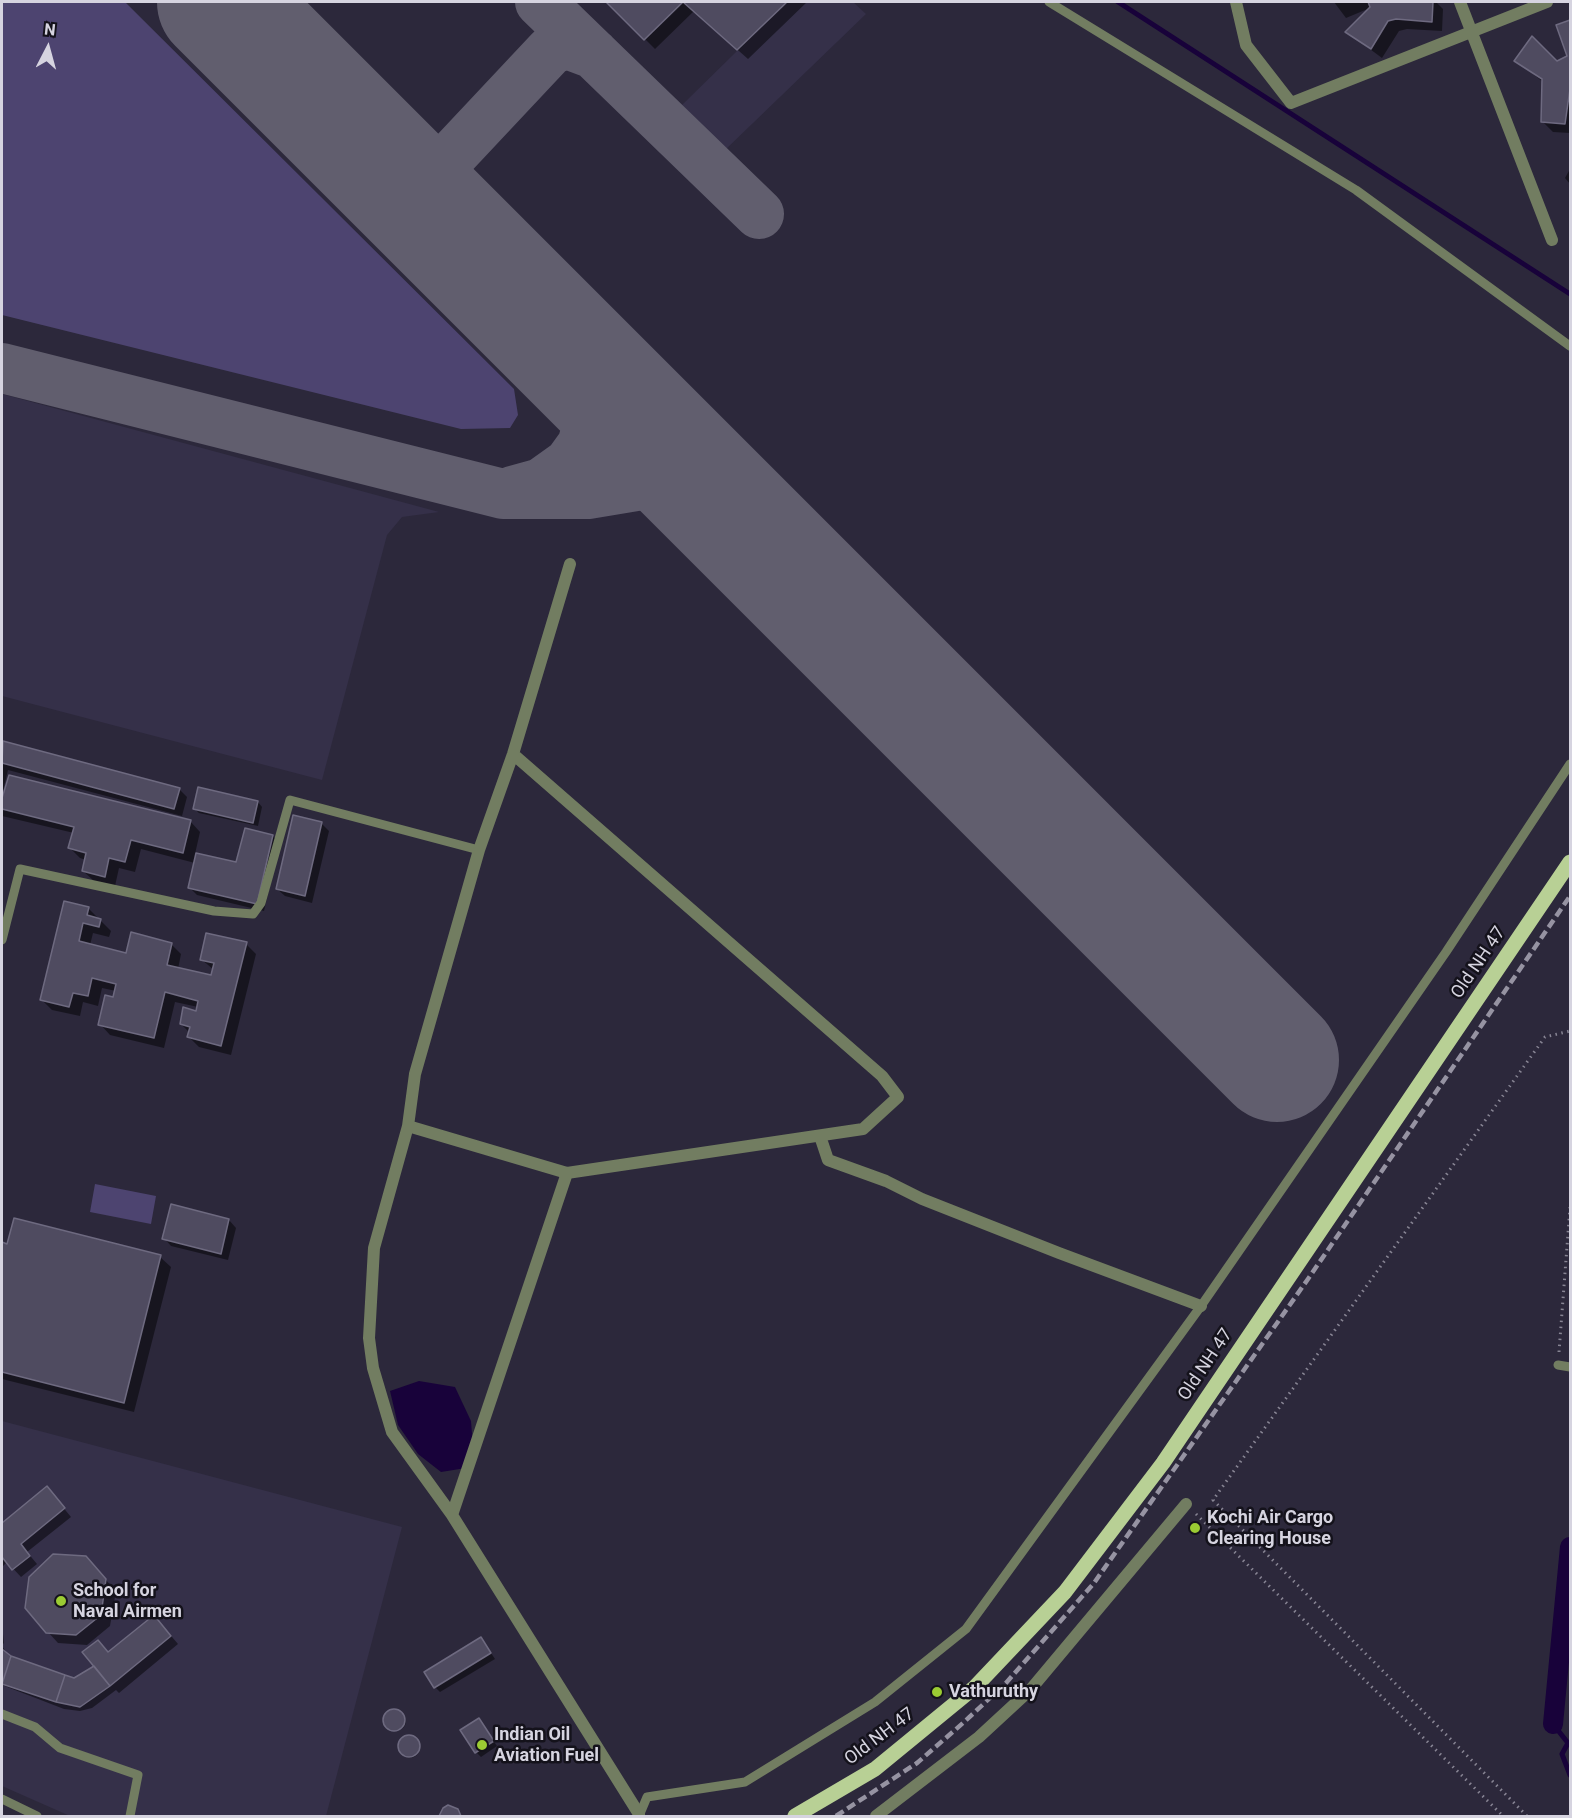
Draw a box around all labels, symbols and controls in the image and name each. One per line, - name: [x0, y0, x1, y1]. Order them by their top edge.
- north arrow: [18, 18, 78, 78]
- text: N: [43, 20, 57, 40]
- street label: Old NH 47: [1447, 923, 1511, 1003]
- street label: Old NH 47: [1174, 1325, 1238, 1405]
- place label: Kochi Air Cargo Clearing House: [1207, 1507, 1333, 1550]
- marker: Kochi Air Cargo Clearing House: [1188, 1521, 1202, 1535]
- place label: School for Naval Airmen: [73, 1580, 182, 1622]
- marker: School for Naval Airmen: [54, 1594, 68, 1608]
- place label: Vathuruthy: [949, 1681, 1038, 1703]
- marker: Vathuruthy: [930, 1685, 944, 1699]
- street label: Old NH 47: [841, 1704, 919, 1770]
- place label: Indian Oil Aviation Fuel: [494, 1724, 599, 1766]
- marker: Indian Oil Aviation Fuel: [475, 1738, 489, 1752]

